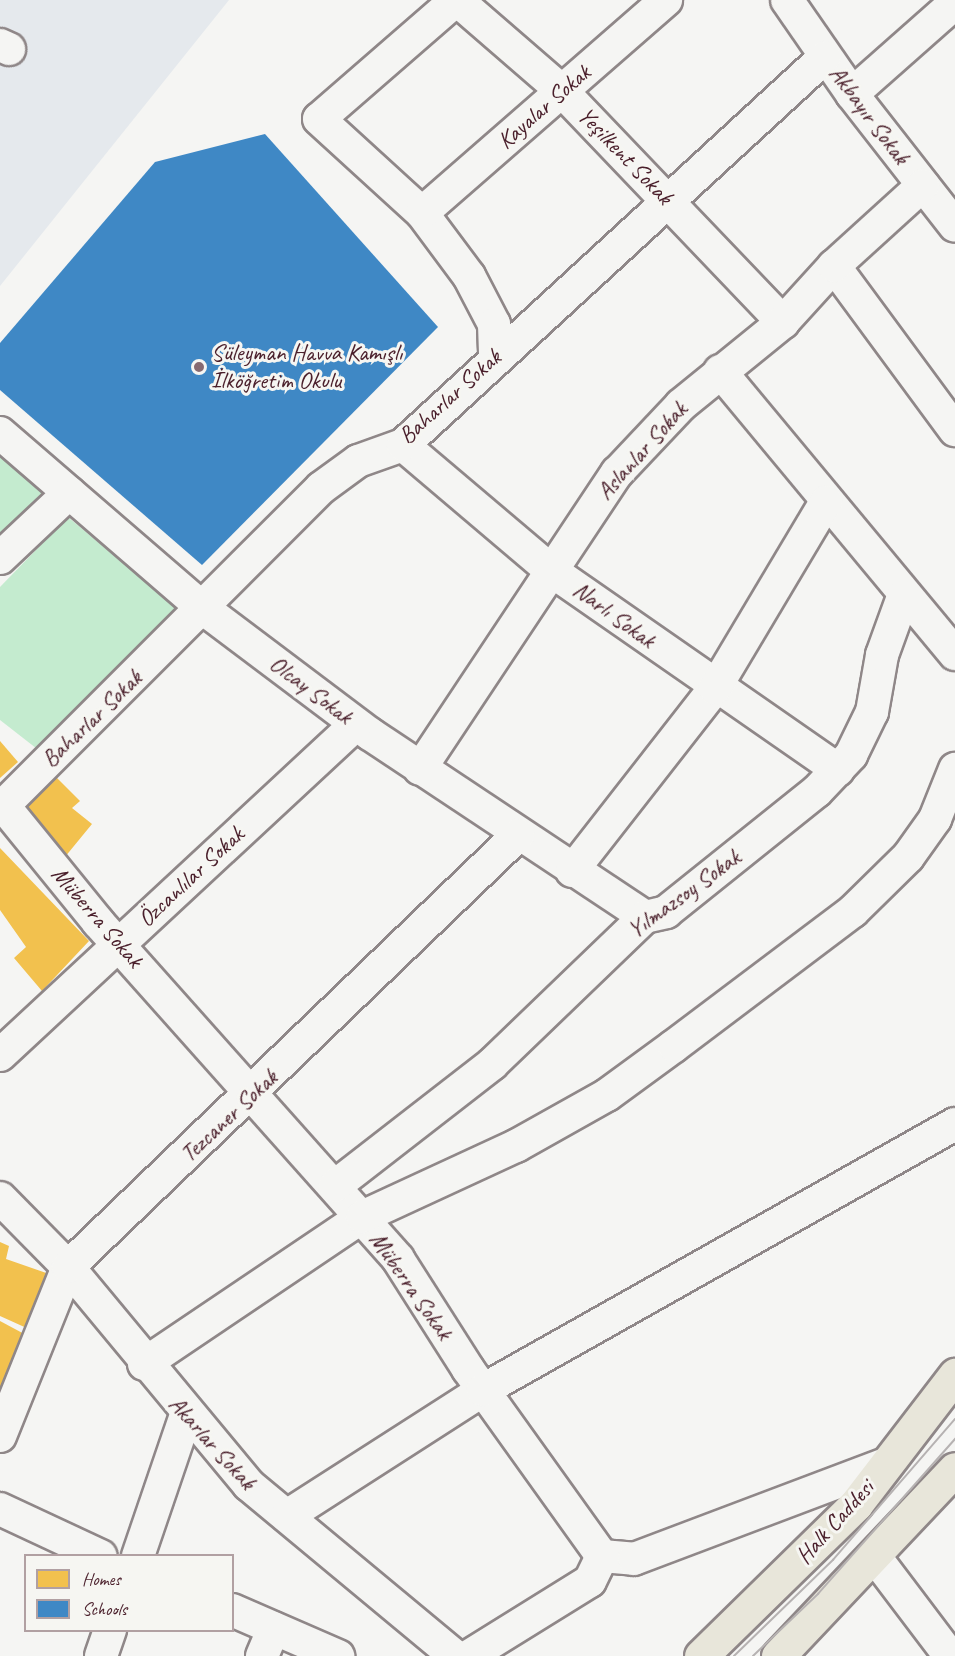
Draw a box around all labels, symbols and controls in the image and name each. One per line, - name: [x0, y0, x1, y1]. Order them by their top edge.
- street label: Kayalar Sokak: [491, 59, 597, 155]
- street label: Akbayır Sokak: [823, 60, 915, 170]
- street label: Yeşilkent Sokak: [572, 102, 678, 210]
- place label: Süleyman Havva Kamışlı İlköğretim Okulu: [211, 339, 402, 395]
- street label: Baharlar Sokak: [393, 344, 507, 450]
- marker: Süleyman Havva Kamışlı İlköğretim Okulu: [192, 360, 206, 374]
- street label: Aslanlar Sokak: [591, 397, 693, 505]
- street label: Narlı Sokak: [567, 575, 661, 655]
- street label: Olcay Sokak: [264, 649, 358, 731]
- street label: Baharlar Sokak: [36, 664, 148, 774]
- street label: Özcanlılar Sokak: [132, 821, 250, 933]
- street label: Yılmazsoy Sokak: [623, 844, 745, 944]
- street label: Müberra Sokak: [45, 861, 149, 973]
- street label: Tezcaner Sokak: [174, 1064, 284, 1168]
- street label: Müberra Sokak: [364, 1227, 458, 1345]
- street label: Akarlar Sokak: [163, 1391, 261, 1495]
- street label: Halk Caddesi: [790, 1474, 880, 1570]
- legend: [24, 1554, 234, 1632]
- text: Homes: [82, 1568, 121, 1590]
- text: Schools: [82, 1598, 127, 1620]

